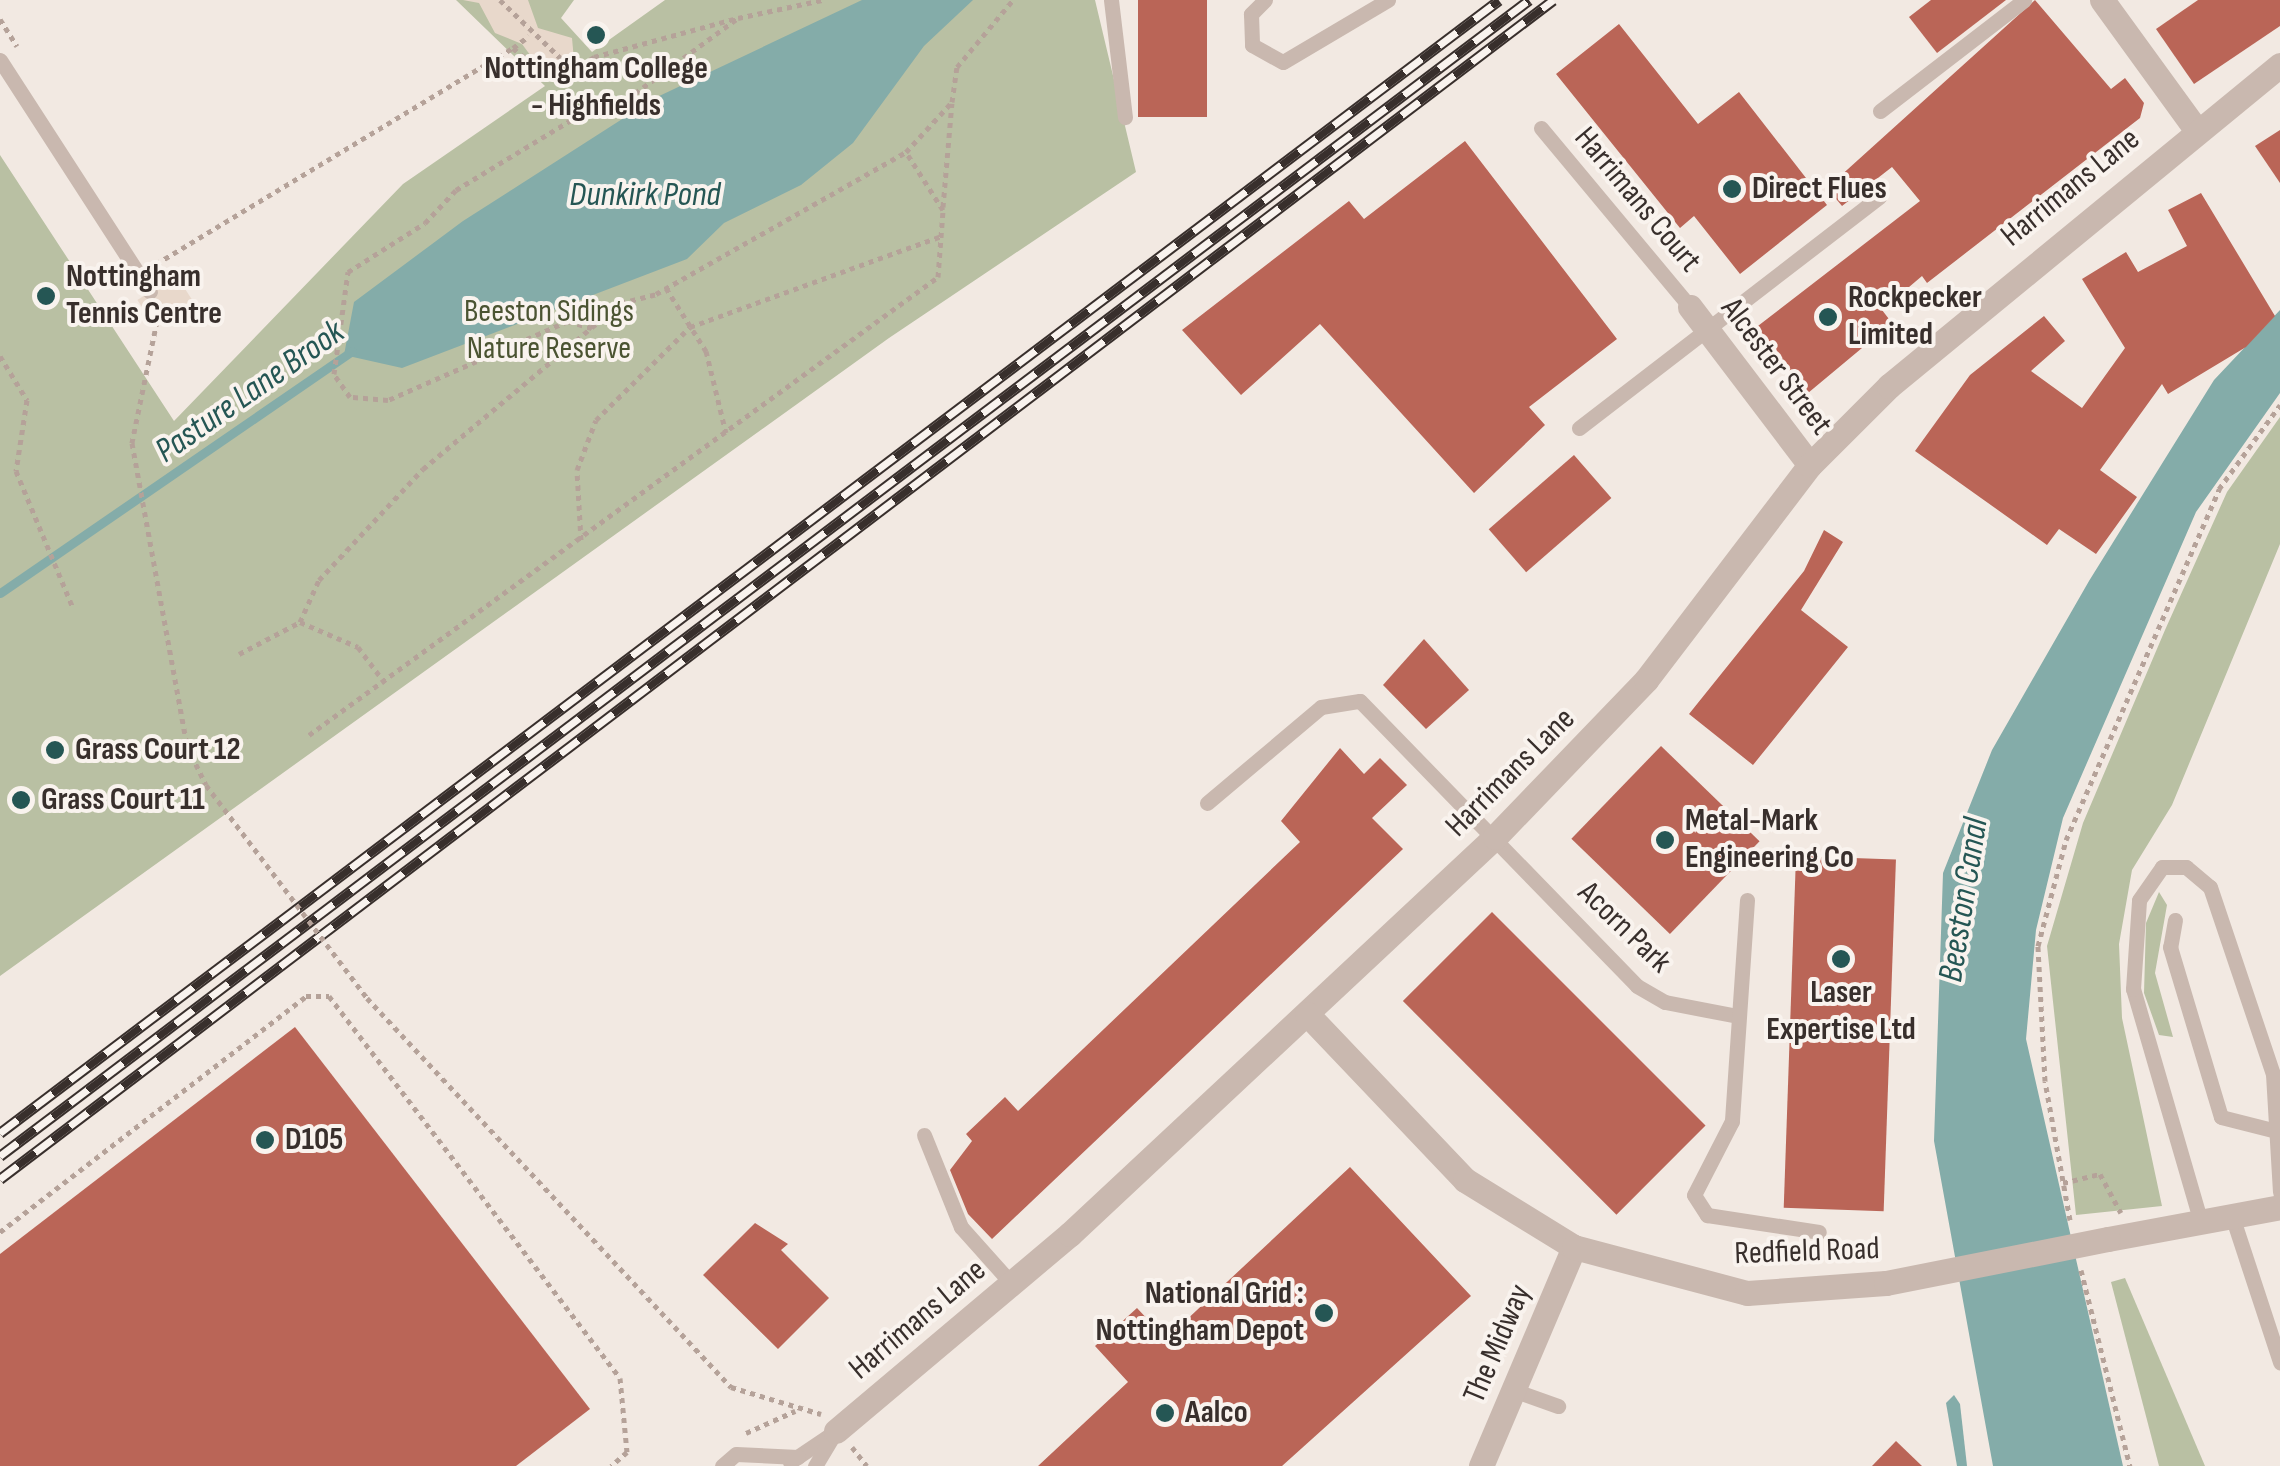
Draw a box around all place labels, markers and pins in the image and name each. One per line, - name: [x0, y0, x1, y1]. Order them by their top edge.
- marker: Nottingham College - Highfields: [585, 24, 607, 46]
- place label: Nottingham College - Highfields: [484, 51, 708, 126]
- place label: Direct Flues: [1752, 170, 1887, 208]
- marker: Direct Flues: [1721, 178, 1743, 200]
- place label: Nottingham Tennis Centre: [66, 259, 222, 334]
- place label: Rockpecker Limited: [1848, 280, 1982, 355]
- marker: Nottingham Tennis Centre: [35, 285, 57, 307]
- marker: Rockpecker Limited: [1817, 306, 1839, 328]
- place label: Grass Court 12: [75, 731, 241, 769]
- marker: Grass Court 12: [44, 739, 66, 761]
- place label: Grass Court 11: [41, 781, 205, 819]
- marker: Grass Court 11: [10, 789, 32, 811]
- place label: Metal-Mark Engineering Co: [1685, 803, 1854, 878]
- marker: Metal-Mark Engineering Co: [1654, 829, 1676, 851]
- marker: Laser Expertise Ltd: [1830, 948, 1852, 970]
- place label: Laser Expertise Ltd: [1766, 975, 1916, 1050]
- place label: D105: [285, 1121, 343, 1159]
- marker: D105: [254, 1129, 276, 1151]
- place label: National Grid : Nottingham Depot: [1095, 1276, 1304, 1351]
- marker: National Grid : Nottingham Depot: [1313, 1302, 1335, 1324]
- place label: Aalco: [1185, 1394, 1248, 1432]
- marker: Aalco: [1154, 1402, 1176, 1424]

